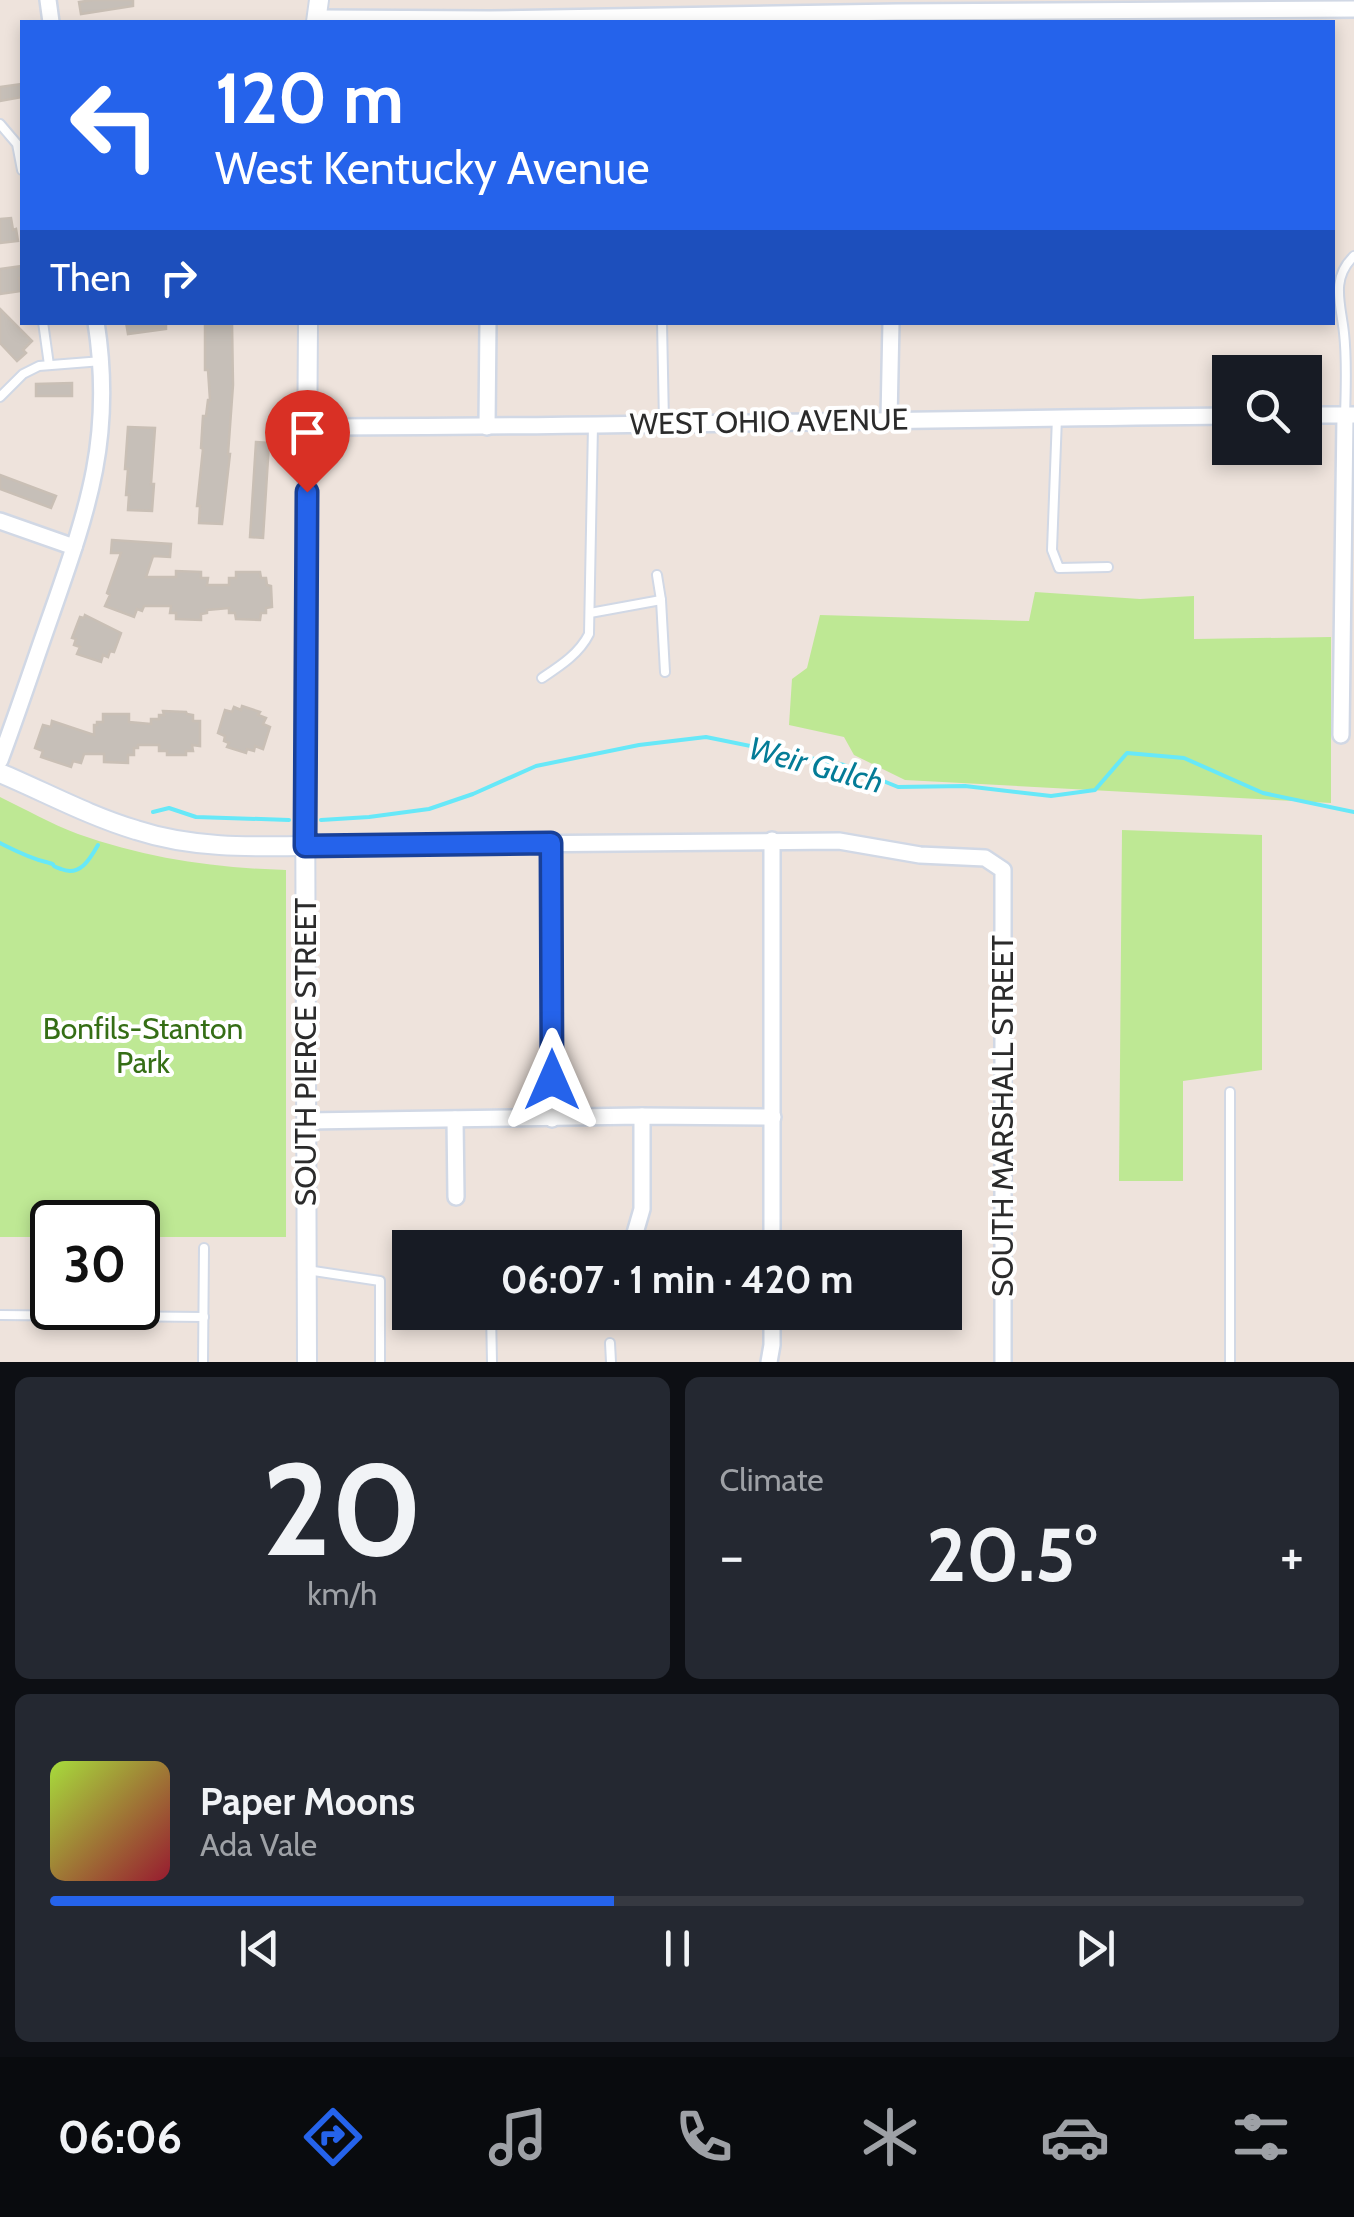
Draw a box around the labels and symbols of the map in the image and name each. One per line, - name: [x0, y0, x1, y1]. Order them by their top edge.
- pin: [265, 390, 350, 493]
- street label: WEST OHIO AVENUE: [629, 401, 909, 442]
- water label: Weir Gulch: [745, 728, 888, 801]
- street label: SOUTH PIERCE STREET: [287, 898, 324, 1206]
- street label: SOUTH MARSHALL STREET: [984, 935, 1021, 1297]
- park label: Bonfils-Stanton Park: [43, 1010, 243, 1081]
- position arrow: [500, 1028, 604, 1132]
- speed limit sign: 30: [30, 1200, 160, 1330]

